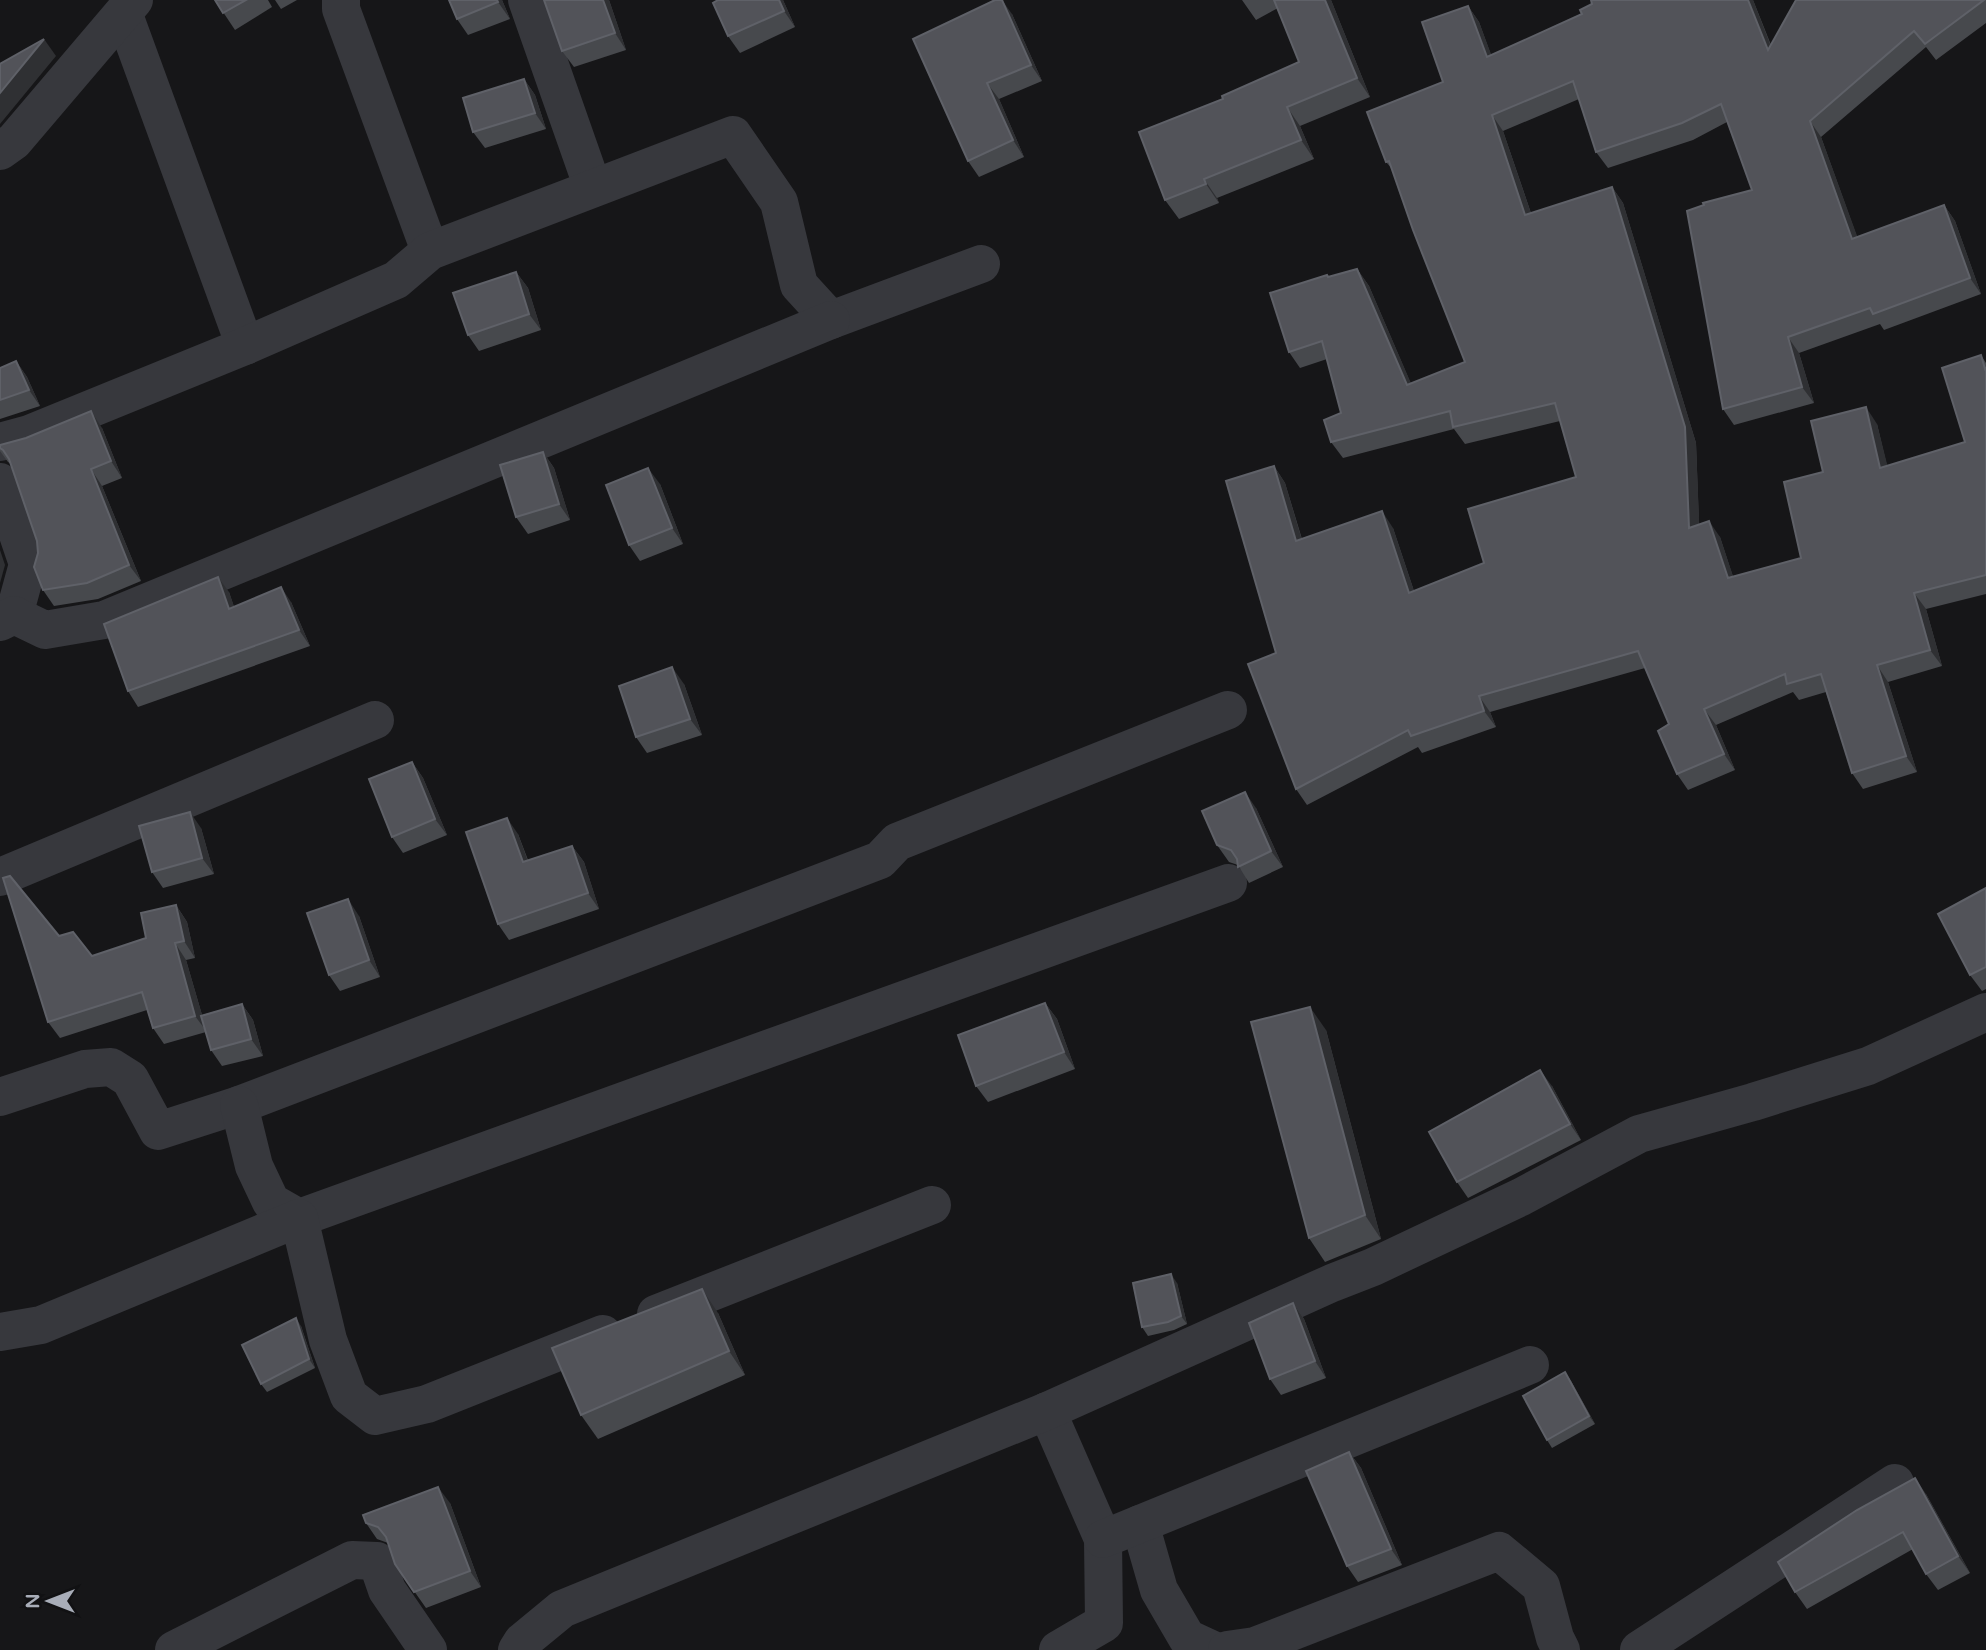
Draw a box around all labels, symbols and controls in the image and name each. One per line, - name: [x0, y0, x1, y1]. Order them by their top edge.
- north arrow: [14, 1566, 84, 1636]
- text: N: [22, 1593, 44, 1609]

